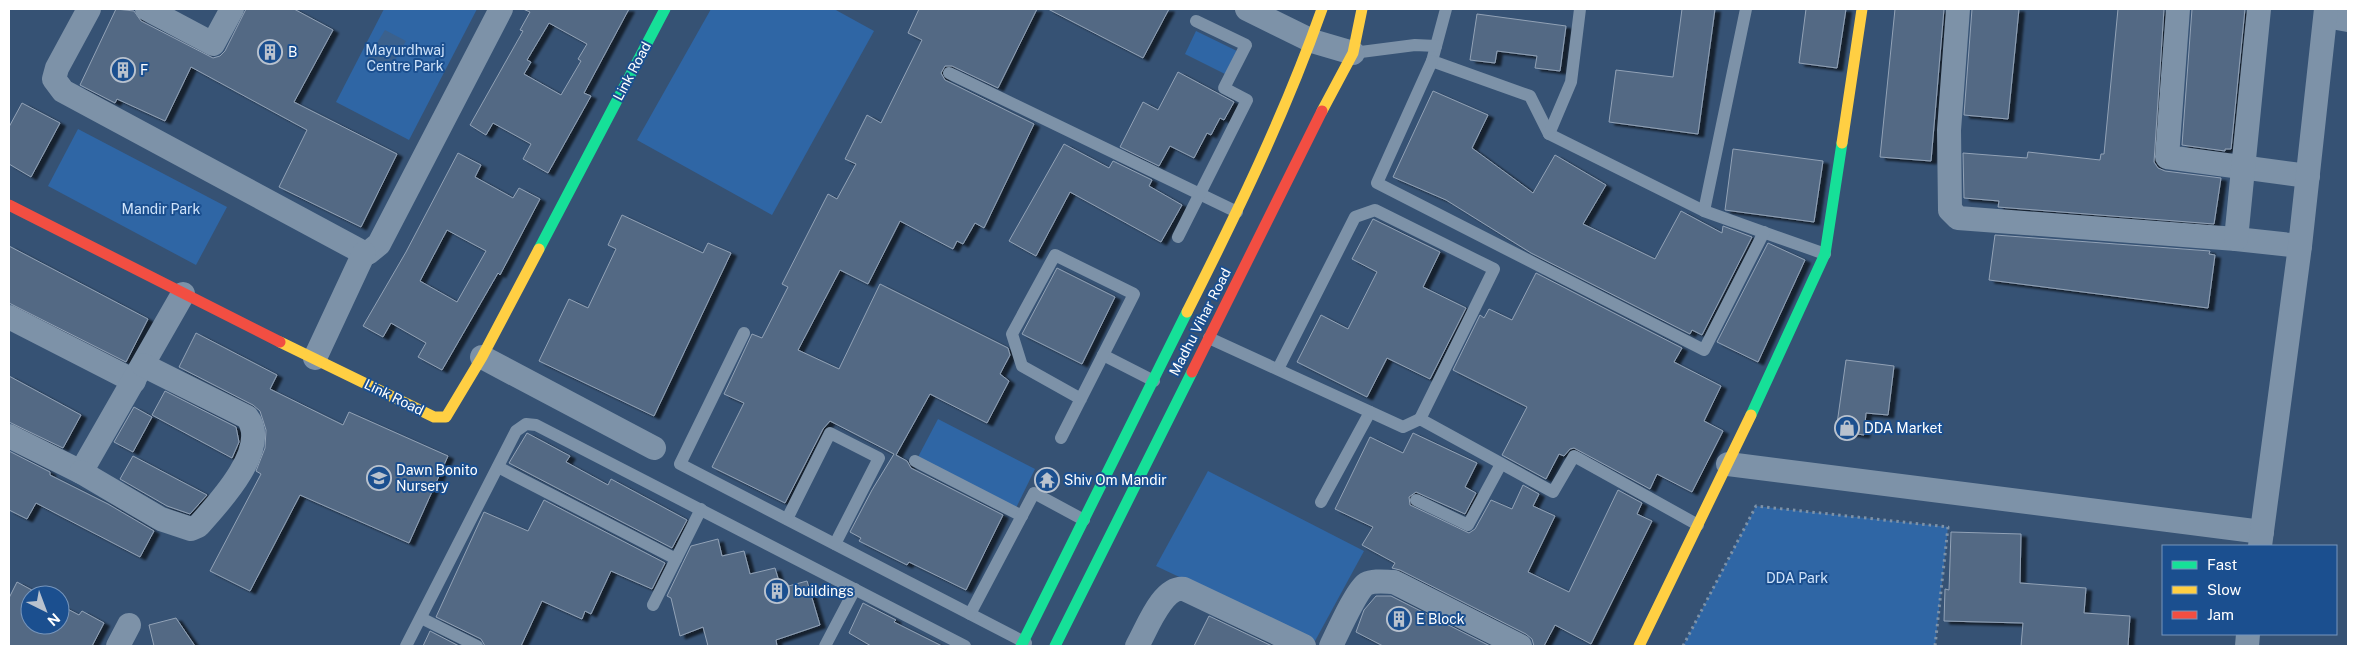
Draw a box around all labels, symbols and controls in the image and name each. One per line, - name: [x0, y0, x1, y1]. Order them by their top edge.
- building icon: B: [257, 39, 283, 65]
- street label: Link Road: [610, 39, 654, 103]
- park label: Mayurdhwaj Centre Park: [365, 42, 445, 74]
- place label: B: [288, 44, 297, 60]
- building icon: F: [110, 57, 136, 83]
- place label: F: [140, 62, 148, 78]
- park label: Mandir Park: [122, 201, 201, 217]
- street label: Madhu Vihar Road: [1166, 266, 1234, 378]
- street label: Link Road: [362, 376, 426, 418]
- shop icon: DDA Market: [1834, 415, 1860, 441]
- place label: DDA Market: [1864, 420, 1943, 436]
- place label: Dawn Bonito Nursery: [396, 462, 478, 494]
- school or university icon: Dawn Bonito Nursery: [366, 465, 392, 491]
- temple icon: Shiv Om Mandir: [1034, 467, 1060, 493]
- place label: Shiv Om Mandir: [1064, 472, 1167, 488]
- legend: [2162, 545, 2337, 635]
- text: Fast: [2207, 556, 2237, 573]
- park label: DDA Park: [1766, 570, 1828, 586]
- building icon: buildings: [764, 578, 790, 604]
- text: Slow: [2207, 581, 2242, 598]
- place label: buildings: [794, 583, 854, 599]
- north arrow: [20, 585, 70, 635]
- building icon: E Block: [1386, 606, 1412, 632]
- text: Jam: [2207, 606, 2234, 623]
- text: N: [44, 610, 63, 629]
- place label: E Block: [1416, 611, 1465, 627]

